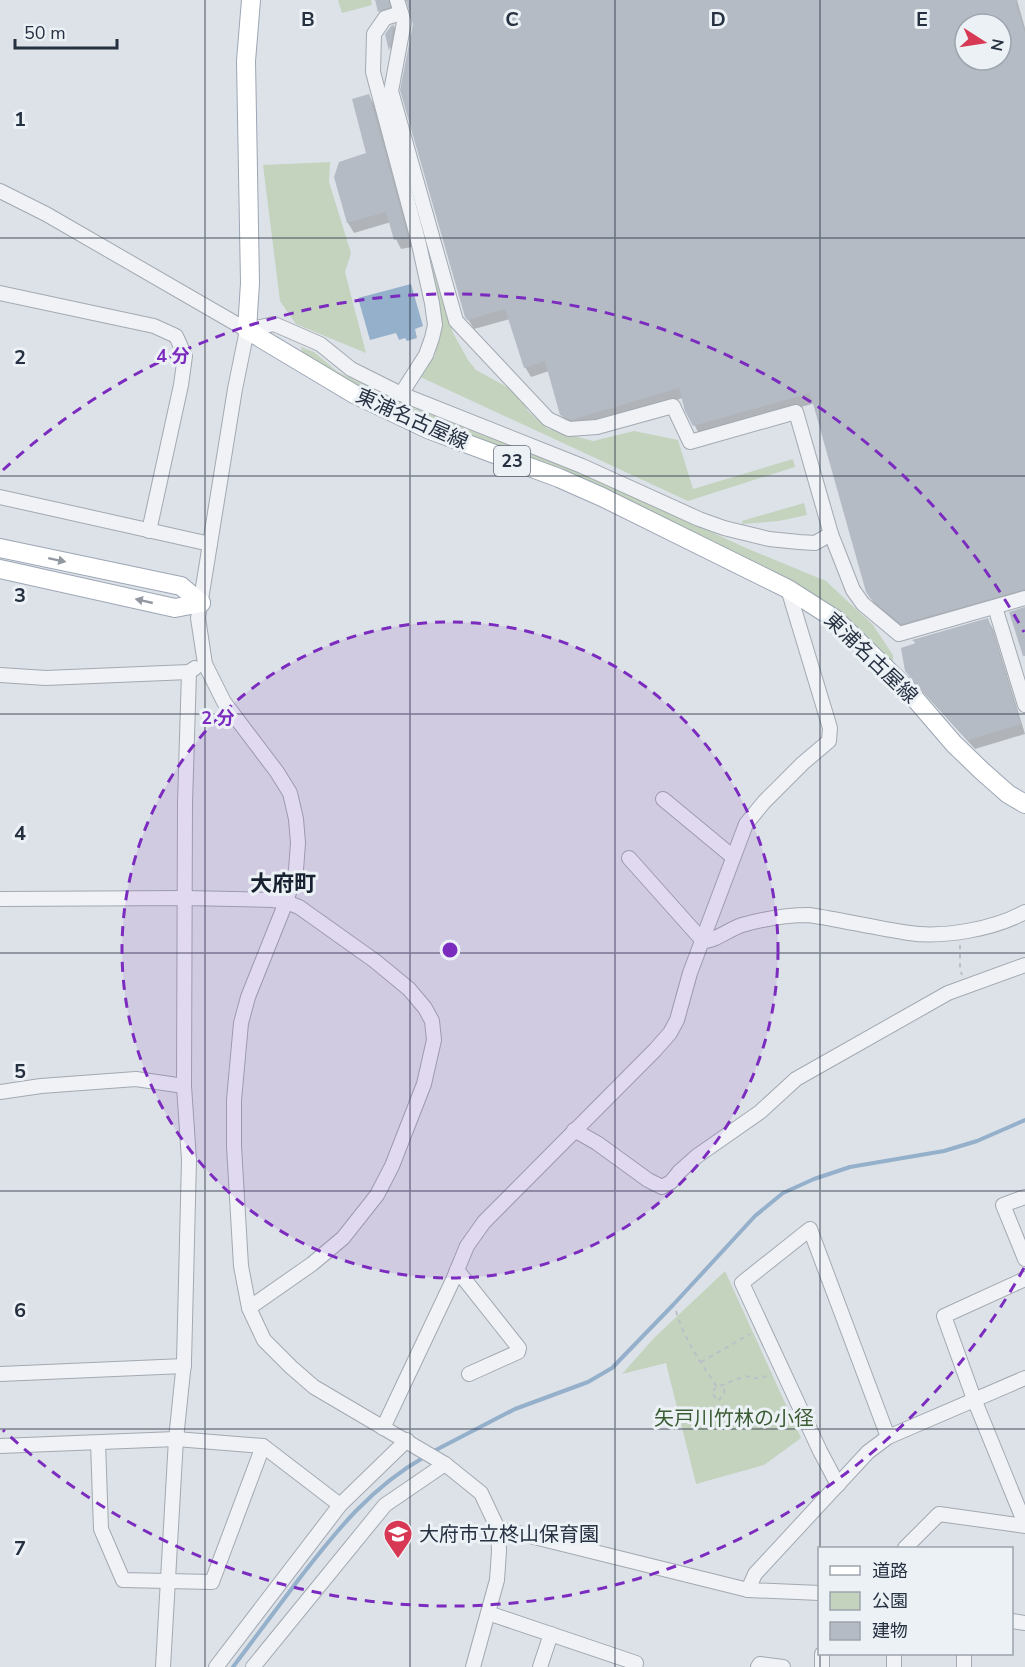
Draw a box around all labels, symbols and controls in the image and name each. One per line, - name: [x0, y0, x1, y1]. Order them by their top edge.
- text: B: [301, 6, 315, 33]
- text: C: [505, 6, 519, 33]
- text: D: [710, 6, 726, 33]
- text: E: [916, 6, 928, 33]
- scale bar: [15, 12, 117, 50]
- north arrow: [953, 12, 1013, 72]
- text: 50 m: [24, 21, 66, 45]
- text: N: [985, 37, 1009, 53]
- text: 1: [14, 106, 26, 133]
- text: 2: [14, 344, 26, 371]
- text: 4 分: [156, 344, 190, 368]
- street label: 東浦名古屋線: [352, 382, 472, 456]
- road number: 23: [494, 446, 530, 476]
- one-way arrow: [48, 556, 67, 565]
- text: 3: [14, 582, 26, 609]
- one-way arrow: [134, 596, 153, 605]
- street label: 東浦名古屋線: [818, 607, 924, 709]
- text: 2 分: [201, 706, 235, 730]
- text: 4: [14, 820, 26, 847]
- district label: 大府町: [250, 869, 316, 899]
- centre of rings: [440, 940, 460, 960]
- text: 5: [14, 1058, 26, 1085]
- text: 6: [14, 1297, 26, 1324]
- park label: 矢戸川竹林の小径: [654, 1405, 814, 1432]
- school or university icon: 大府市立柊山保育園: [382, 1518, 414, 1560]
- place label: 大府市立柊山保育園: [419, 1521, 599, 1548]
- text: 7: [14, 1535, 26, 1562]
- legend: [818, 1547, 1013, 1655]
- text: 道路: [872, 1559, 908, 1583]
- text: 公園: [872, 1589, 908, 1613]
- text: 建物: [872, 1619, 908, 1643]

